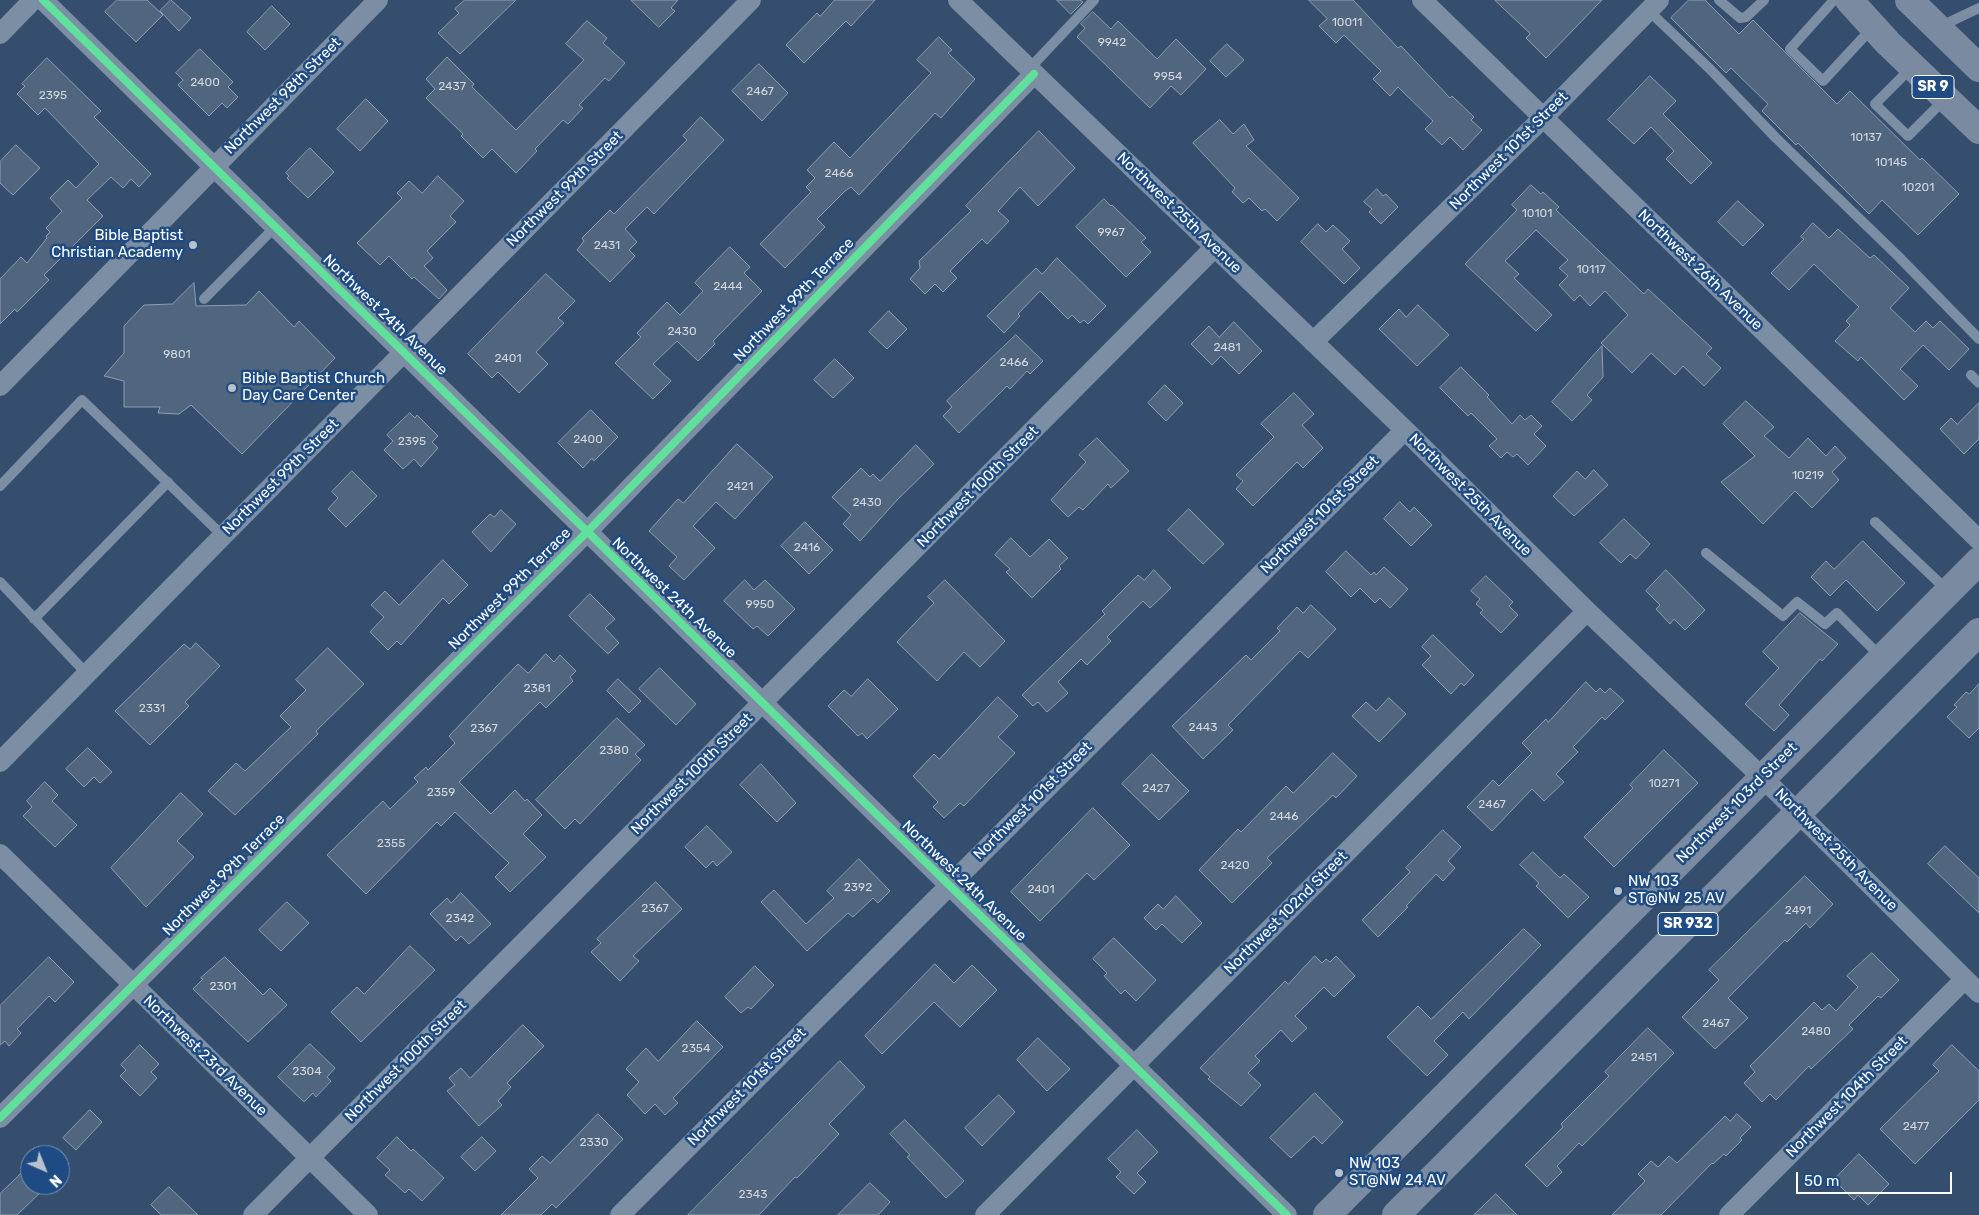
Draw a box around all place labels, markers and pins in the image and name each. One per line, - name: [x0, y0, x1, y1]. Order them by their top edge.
- place label: Bible Baptist Christian Academy: [51, 227, 183, 262]
- marker: Bible Baptist Christian Academy: [187, 239, 199, 251]
- place label: Bible Baptist Church Day Care Center: [242, 370, 385, 405]
- marker: Bible Baptist Church Day Care Center: [226, 382, 238, 394]
- place label: NW 103 ST@NW 25 AV: [1628, 873, 1724, 908]
- marker: NW 103 ST@NW 25 AV: [1612, 885, 1624, 897]
- place label: NW 103 ST@NW 24 AV: [1349, 1155, 1446, 1190]
- marker: NW 103 ST@NW 24 AV: [1333, 1167, 1345, 1179]

